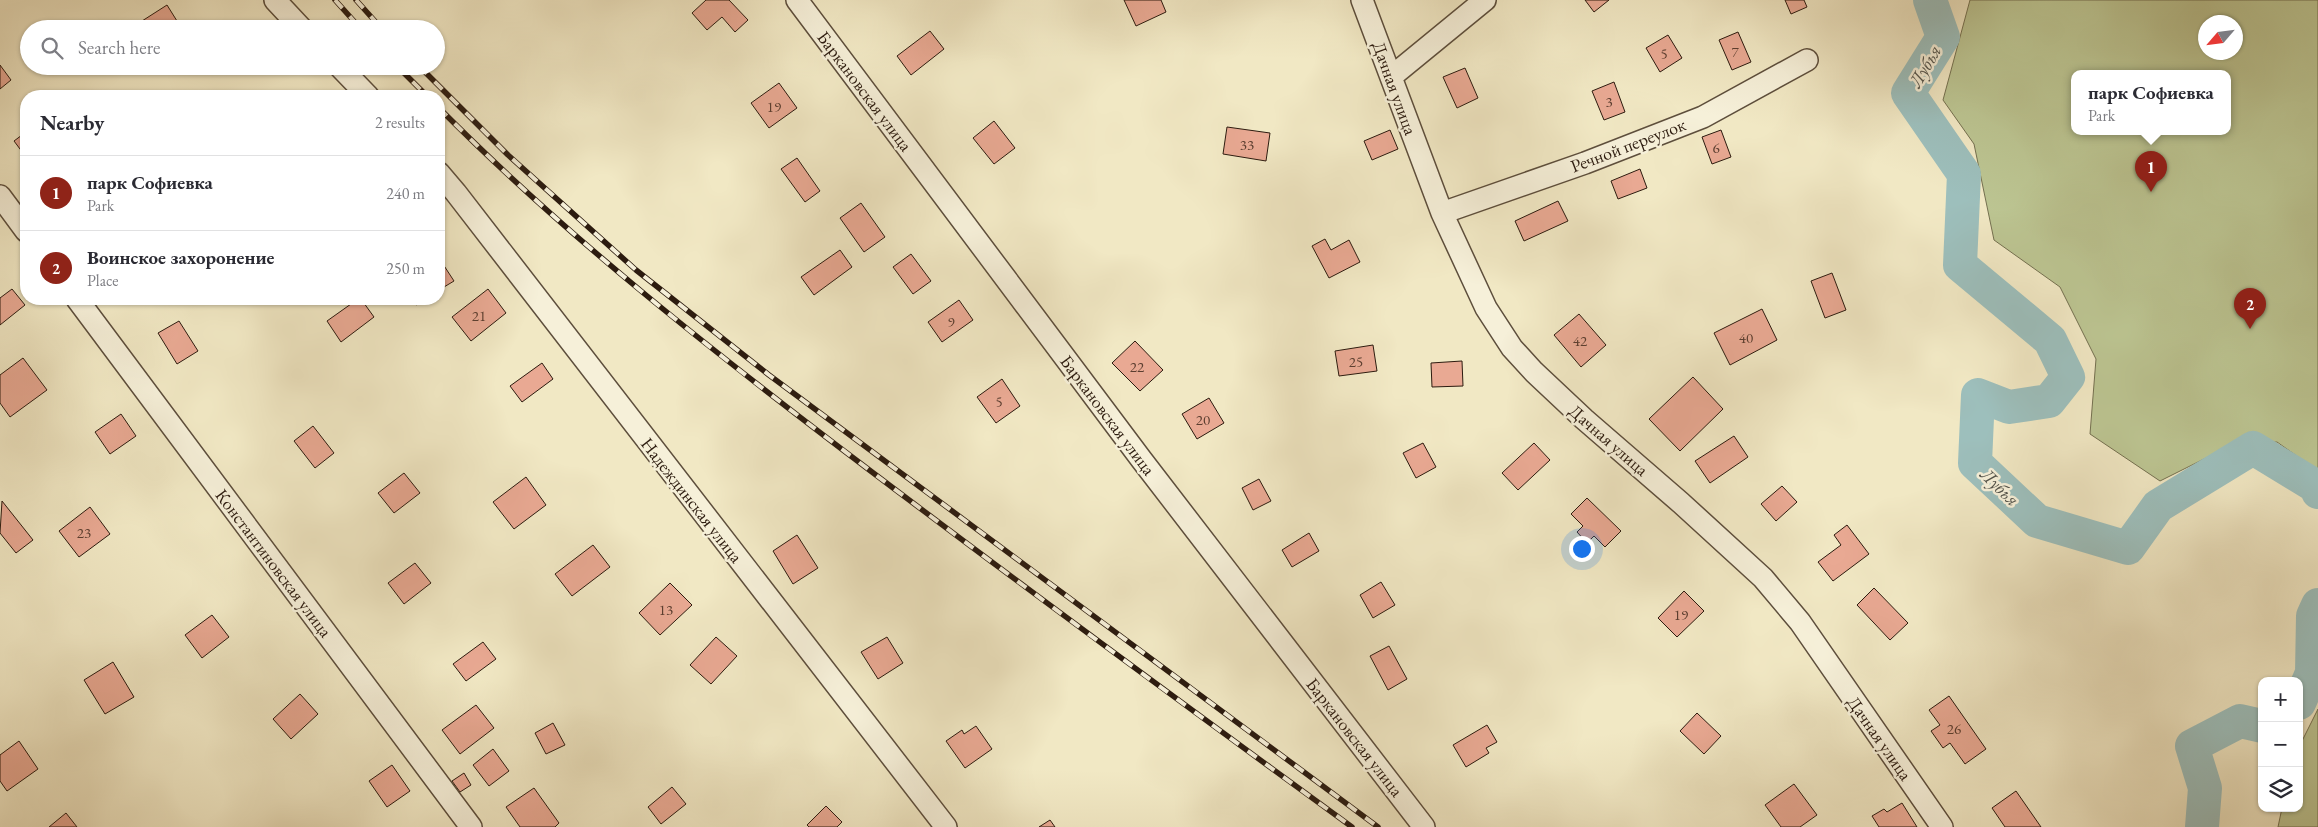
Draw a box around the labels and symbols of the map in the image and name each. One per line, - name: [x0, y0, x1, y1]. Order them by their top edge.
- north arrow: [2198, 15, 2243, 60]
- street label: Баркановская улица: [812, 26, 918, 156]
- street label: Дачная улица: [1367, 38, 1423, 139]
- water label: Лубья: [1902, 40, 1947, 93]
- house number: 7: [1731, 42, 1739, 61]
- house number: 5: [1660, 44, 1668, 63]
- house number: 3: [1605, 92, 1613, 111]
- house number: 19: [767, 97, 781, 116]
- street label: Речной переулок: [1567, 112, 1689, 178]
- house number: 33: [1240, 135, 1254, 154]
- house number: 6: [1712, 138, 1720, 157]
- pin: 1: [2135, 151, 2167, 192]
- pin: 2: [2234, 288, 2266, 329]
- house number: 21: [472, 306, 486, 325]
- house number: 9: [947, 312, 955, 331]
- house number: 40: [1739, 328, 1753, 347]
- house number: 42: [1573, 331, 1588, 350]
- street label: Баркановская улица: [1055, 350, 1161, 480]
- house number: 25: [1349, 352, 1363, 371]
- house number: 22: [1130, 357, 1145, 376]
- house number: 5: [995, 392, 1003, 411]
- street label: Дачная улица: [1565, 399, 1654, 481]
- house number: 20: [1196, 410, 1210, 429]
- street label: Надеждинская улица: [636, 433, 749, 568]
- water label: Лубья: [1974, 462, 2025, 512]
- street label: Константиновская улица: [211, 484, 338, 643]
- house number: 23: [77, 523, 91, 542]
- your location: [1569, 536, 1595, 562]
- house number: 13: [659, 600, 673, 619]
- house number: 19: [1674, 605, 1688, 624]
- street label: Баркановская улица: [1301, 673, 1409, 802]
- street label: Дачная улица: [1843, 691, 1918, 785]
- house number: 26: [1947, 719, 1961, 738]

